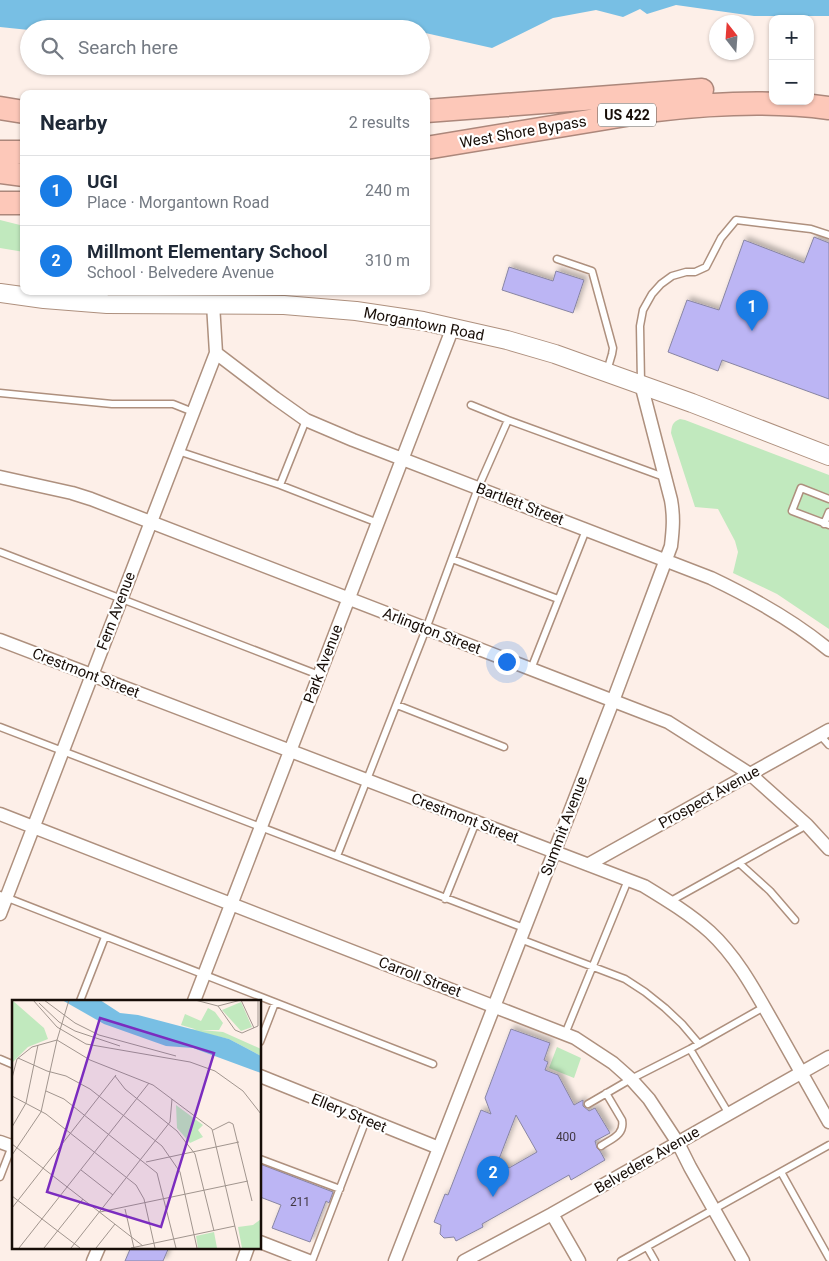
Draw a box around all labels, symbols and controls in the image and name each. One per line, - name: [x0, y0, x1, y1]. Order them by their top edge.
- north arrow: [709, 15, 754, 60]
- map controls: [769, 15, 814, 105]
- button: +: [769, 15, 814, 60]
- search box: [20, 20, 430, 75]
- icon: search: [38, 34, 66, 62]
- text: Search here: [78, 36, 178, 59]
- button: −: [769, 60, 814, 105]
- road number: US 422: [598, 104, 656, 126]
- text: Nearby: [40, 111, 107, 135]
- street label: West Shore Bypass: [458, 112, 588, 152]
- text: 2 results: [349, 113, 410, 132]
- text: UGI: [87, 170, 118, 193]
- text: 1: [51, 181, 61, 200]
- text: 240 m: [365, 181, 410, 200]
- text: Place · Morgantown Road: [87, 193, 269, 212]
- text: Millmont Elementary School: [87, 240, 328, 263]
- text: 2: [51, 251, 61, 270]
- text: 310 m: [365, 251, 410, 270]
- text: School · Belvedere Avenue: [87, 263, 274, 282]
- pin: 1: [736, 290, 768, 331]
- street label: Morgantown Road: [362, 303, 486, 345]
- street label: Bartlett Street: [474, 479, 567, 529]
- street label: Fern Avenue: [93, 569, 139, 653]
- street label: Arlington Street: [380, 604, 484, 658]
- street label: Park Avenue: [300, 622, 346, 706]
- street label: Crestmont Street: [30, 644, 142, 702]
- your location: [494, 649, 520, 675]
- street label: Prospect Avenue: [655, 762, 763, 832]
- street label: Summit Avenue: [537, 774, 591, 878]
- street label: Crestmont Street: [409, 789, 521, 847]
- street label: Carroll Street: [376, 953, 464, 1001]
- inset map: [12, 1000, 261, 1248]
- street label: Ellery Street: [309, 1090, 389, 1136]
- street label: Belvedere Avenue: [591, 1123, 703, 1197]
- house number: 400: [556, 1130, 576, 1144]
- pin: 2: [477, 1156, 509, 1197]
- house number: 211: [290, 1195, 310, 1209]

